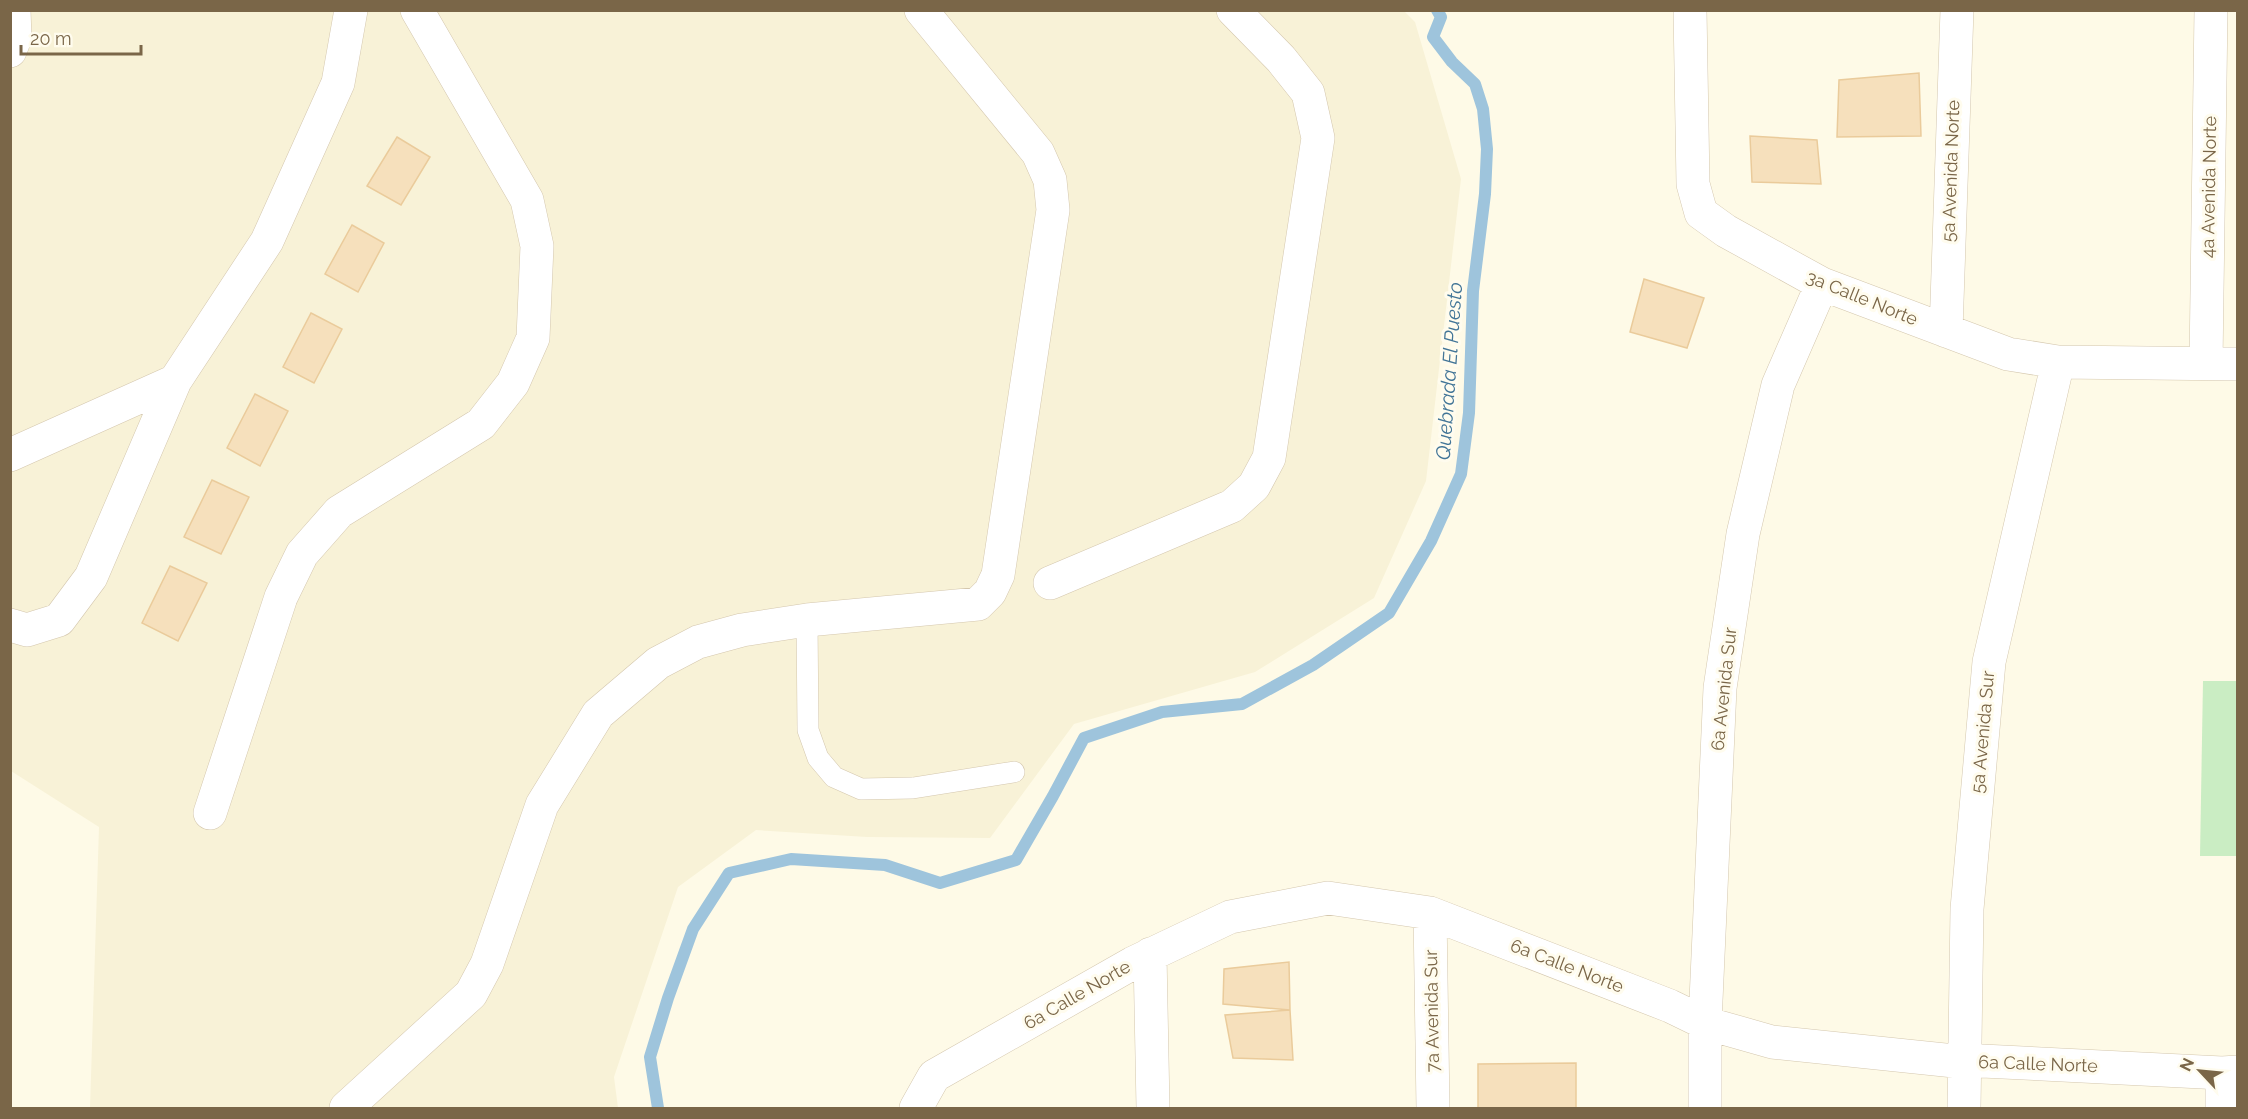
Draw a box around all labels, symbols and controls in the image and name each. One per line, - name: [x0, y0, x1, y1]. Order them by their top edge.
- scale bar: [21, 18, 141, 56]
- text: 20 m: [30, 28, 72, 49]
- street label: 5a Avenida Norte: [1938, 99, 1963, 242]
- street label: 4a Avenida Norte: [2197, 115, 2220, 258]
- street label: 3a Calle Norte: [1803, 266, 1921, 330]
- water label: Quebrada El Puesto: [1431, 281, 1467, 461]
- street label: 6a Avenida Sur: [1707, 625, 1740, 752]
- street label: 5a Avenida Sur: [1967, 669, 1998, 794]
- street label: 6a Calle Norte: [1508, 934, 1627, 997]
- street label: 7a Avenida Sur: [1420, 949, 1443, 1073]
- street label: 6a Calle Norte: [1020, 955, 1134, 1034]
- north arrow: [2170, 1041, 2230, 1101]
- street label: 6a Calle Norte: [1978, 1051, 2099, 1076]
- text: N: [2176, 1055, 2198, 1074]

